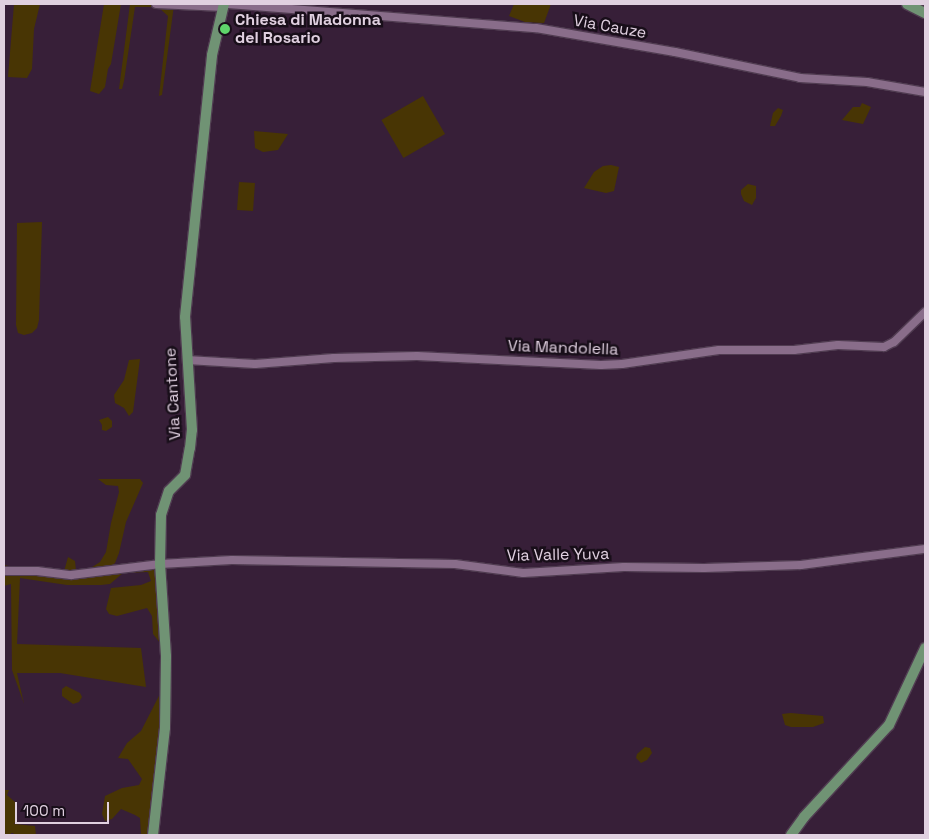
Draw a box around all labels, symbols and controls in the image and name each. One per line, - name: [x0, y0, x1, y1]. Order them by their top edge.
- place label: Chiesa di Madonna del Rosario: [235, 10, 381, 48]
- street label: Via Cauze: [572, 11, 648, 43]
- marker: Chiesa di Madonna del Rosario: [219, 23, 231, 35]
- street label: Via Mandolella: [507, 336, 619, 360]
- street label: Via Cantone: [161, 347, 185, 441]
- street label: Via Valle Yuva: [506, 545, 610, 565]
- scale bar: [18, 792, 111, 824]
- text: 100 m: [23, 801, 65, 820]

